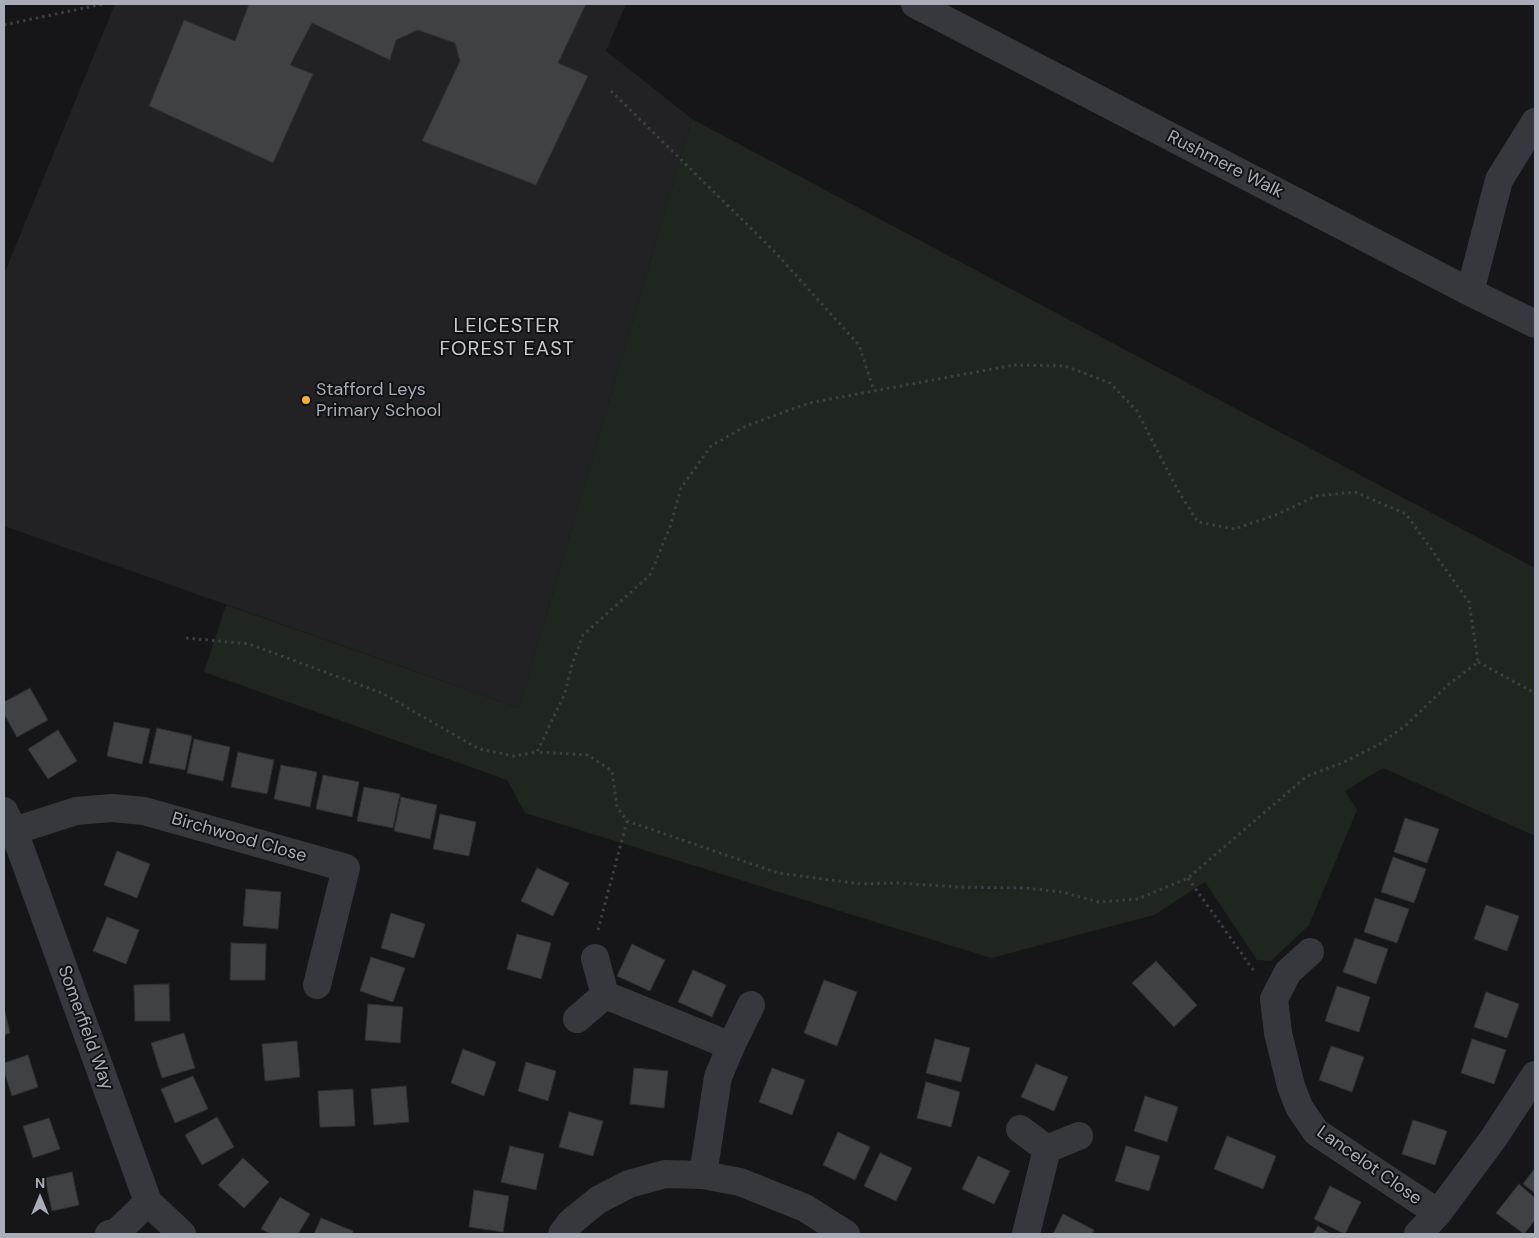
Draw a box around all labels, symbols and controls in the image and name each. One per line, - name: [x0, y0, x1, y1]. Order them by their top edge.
- street label: Rushmere Walk: [1163, 126, 1287, 204]
- district label: LEICESTER FOREST EAST: [438, 315, 576, 362]
- place label: Stafford Leys Primary School: [316, 379, 441, 422]
- marker: Stafford Leys Primary School: [300, 394, 312, 406]
- street label: Birchwood Close: [169, 808, 309, 868]
- street label: Somerfield Way: [53, 963, 117, 1093]
- street label: Lancelot Close: [1312, 1122, 1426, 1210]
- north arrow: [15, 1173, 65, 1223]
- text: N: [35, 1174, 45, 1192]

